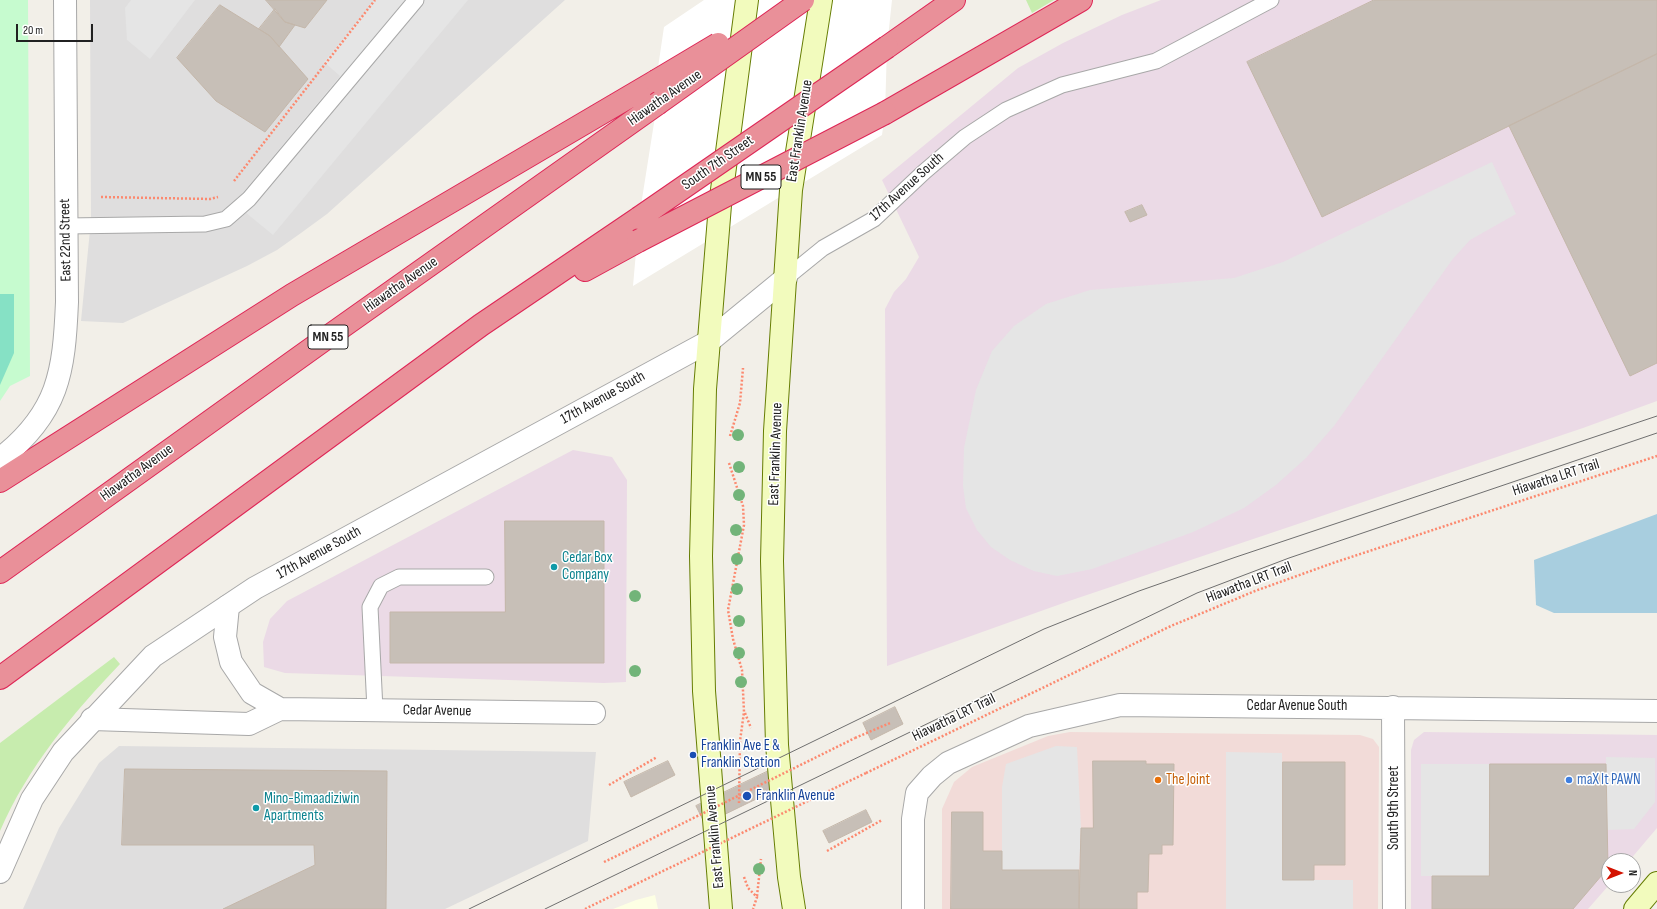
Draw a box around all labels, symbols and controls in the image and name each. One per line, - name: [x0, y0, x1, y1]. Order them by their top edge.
- scale bar: [18, 16, 95, 42]
- text: 20 m: [23, 23, 43, 38]
- street label: Hiawatha Avenue: [625, 66, 705, 130]
- street label: East Franklin Avenue: [783, 79, 817, 183]
- street label: South 7th Street: [679, 132, 757, 194]
- street label: 17th Avenue South: [866, 149, 948, 225]
- road number: MN 55: [741, 165, 781, 189]
- street label: East 22nd Street: [56, 198, 76, 282]
- street label: Hiawatha Avenue: [361, 253, 441, 317]
- road number: MN 55: [308, 325, 348, 349]
- street label: 17th Avenue South: [558, 367, 648, 429]
- street label: East Franklin Avenue: [765, 402, 787, 506]
- street label: Hiawatha Avenue: [97, 440, 177, 506]
- street label: Hiawatha LRT Trail: [1510, 455, 1602, 501]
- street label: 17th Avenue South: [274, 522, 364, 584]
- place label: Cedar Box Company: [562, 549, 612, 584]
- street label: Hiawatha LRT Trail: [1204, 558, 1294, 608]
- marker: Cedar Box Company: [549, 562, 559, 572]
- street label: Hiawatha LRT Trail: [909, 690, 999, 746]
- street label: Cedar Avenue South: [1247, 697, 1347, 715]
- street label: Cedar Avenue: [403, 701, 471, 721]
- place label: Franklin Ave E & Franklin Station: [701, 737, 780, 772]
- marker: Franklin Ave E & Franklin Station: [688, 750, 698, 760]
- street label: South 9th Street: [1385, 766, 1403, 850]
- place label: The Joint: [1166, 771, 1210, 789]
- place label: maX It PAWN: [1577, 771, 1641, 789]
- marker: The Joint: [1153, 775, 1163, 785]
- marker: maX It PAWN: [1564, 775, 1574, 785]
- street label: East Franklin Avenue: [702, 785, 728, 889]
- place label: Franklin Avenue: [756, 787, 835, 805]
- place label: Mino-Bimaadiziwin Apartments: [264, 790, 359, 825]
- marker: Franklin Avenue: [741, 790, 753, 802]
- marker: Mino-Bimaadiziwin Apartments: [251, 803, 261, 813]
- north arrow: [1601, 853, 1641, 893]
- text: N: [1626, 870, 1639, 876]

